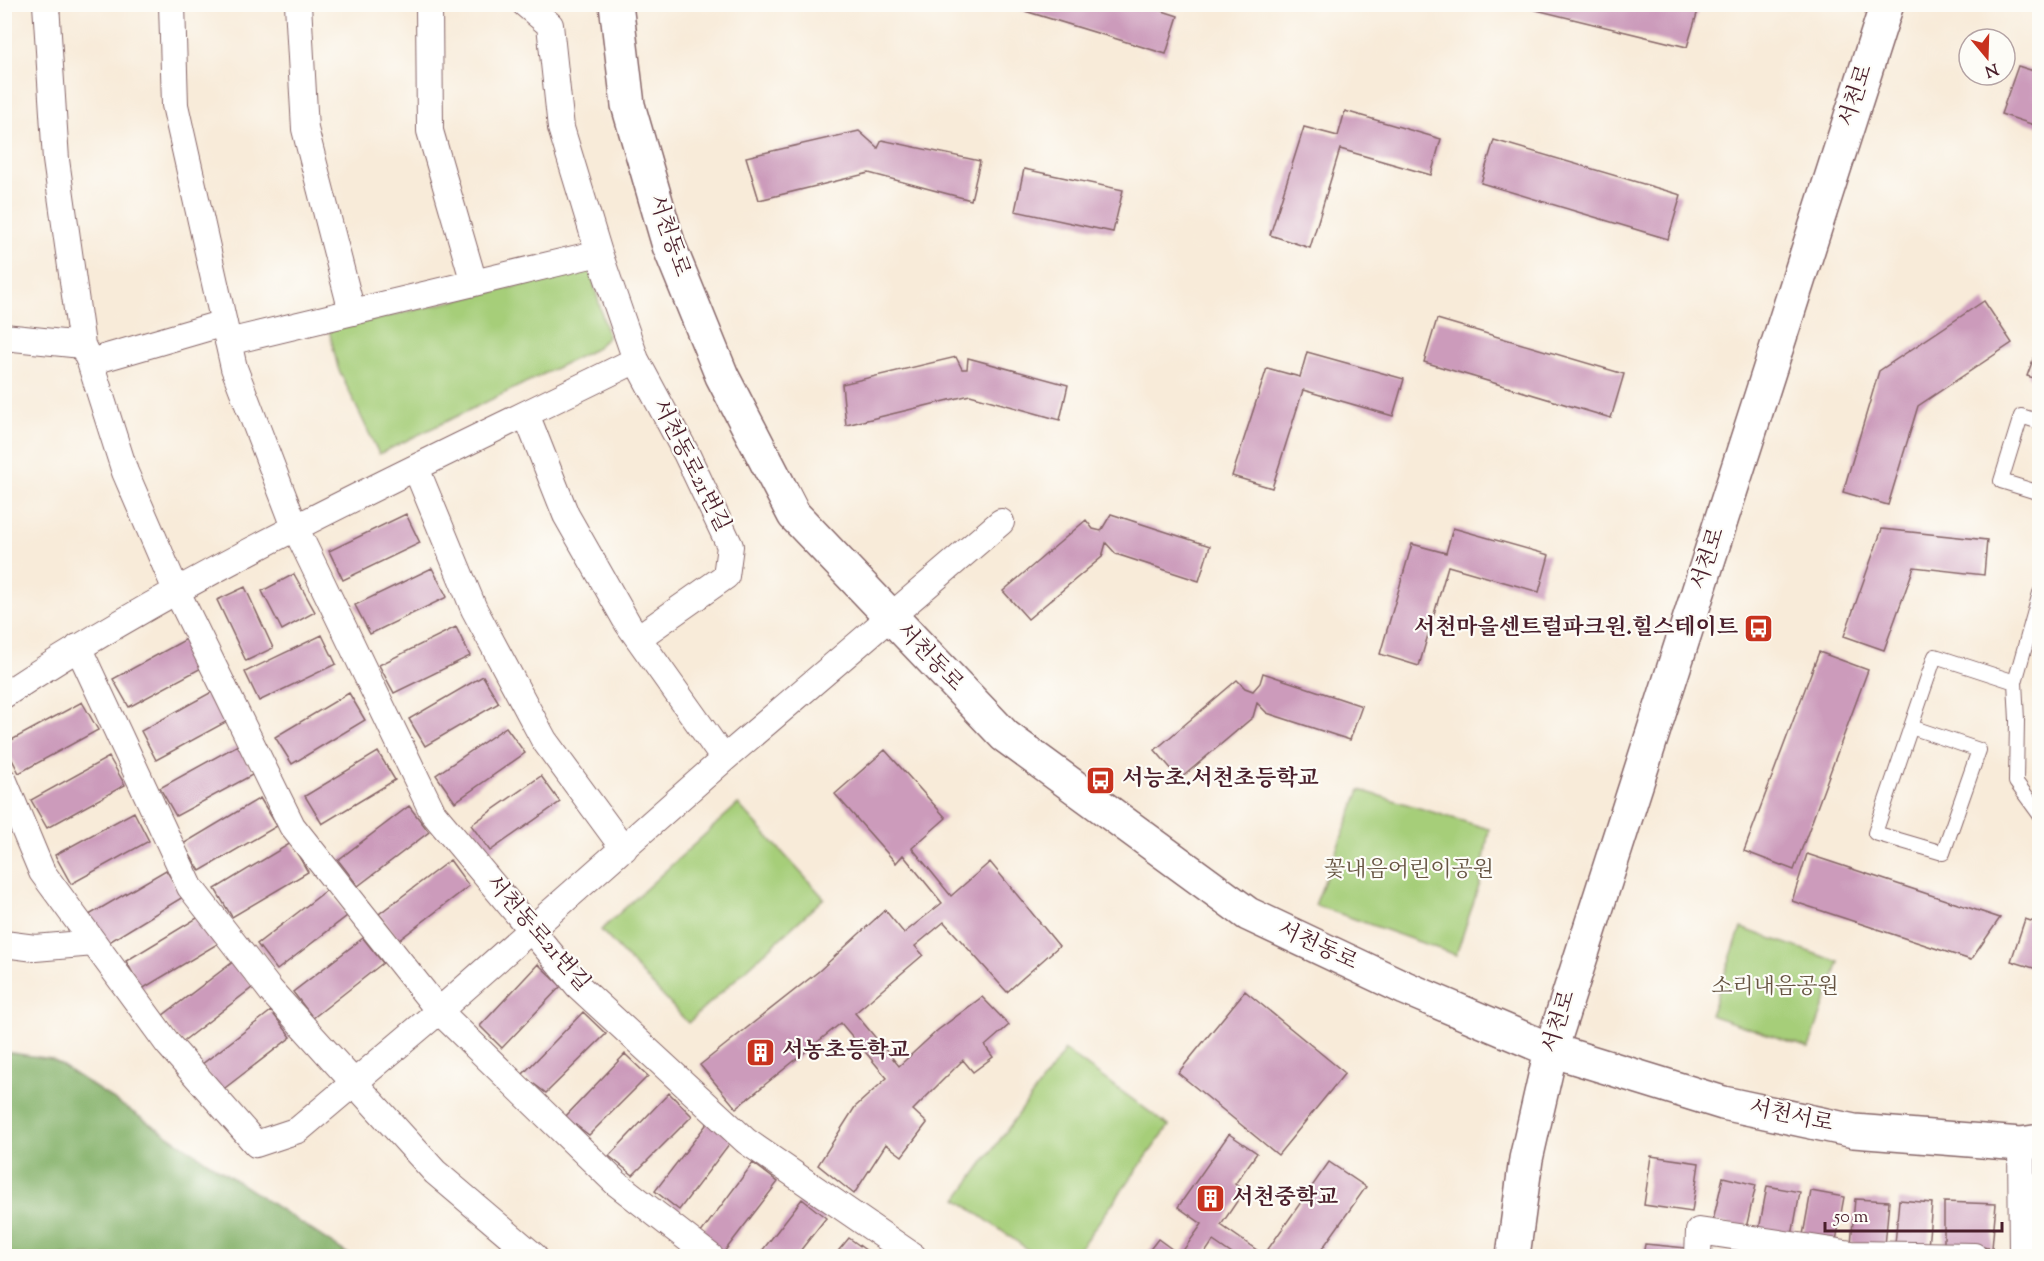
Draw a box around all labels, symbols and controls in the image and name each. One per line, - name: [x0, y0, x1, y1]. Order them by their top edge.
- north arrow: [1957, 27, 2017, 87]
- text: N: [1981, 56, 2001, 82]
- street label: 서천로: [1832, 61, 1882, 131]
- street label: 서천동로: [639, 191, 697, 281]
- street label: 서천동로21번길: [643, 394, 737, 538]
- street label: 서천로: [1684, 524, 1734, 594]
- place label: 서천마을센트럴파크원.힐스테이트: [1414, 613, 1739, 645]
- bus stop icon: 서천마을센트럴파크원.힐스테이트: [1743, 613, 1775, 645]
- street label: 서천동로: [888, 616, 970, 700]
- bus stop icon: 서능초.서천초등학교: [1085, 764, 1117, 796]
- place label: 서능초.서천초등학교: [1122, 764, 1319, 796]
- park label: 꽃내음어린이공원: [1324, 855, 1494, 887]
- street label: 서천동로21번길: [477, 869, 597, 999]
- street label: 서천동로: [1272, 915, 1362, 979]
- park label: 소리내음공원: [1711, 972, 1839, 1004]
- street label: 서천로: [1535, 987, 1585, 1057]
- building icon: 서농초등학교: [745, 1036, 777, 1068]
- place label: 서농초등학교: [782, 1036, 910, 1068]
- street label: 서천서로: [1746, 1093, 1836, 1141]
- building icon: 서천중학교: [1195, 1183, 1227, 1215]
- place label: 서천중학교: [1232, 1183, 1338, 1215]
- scale bar: [1825, 1195, 2002, 1233]
- text: 50 m: [1833, 1205, 1869, 1231]

